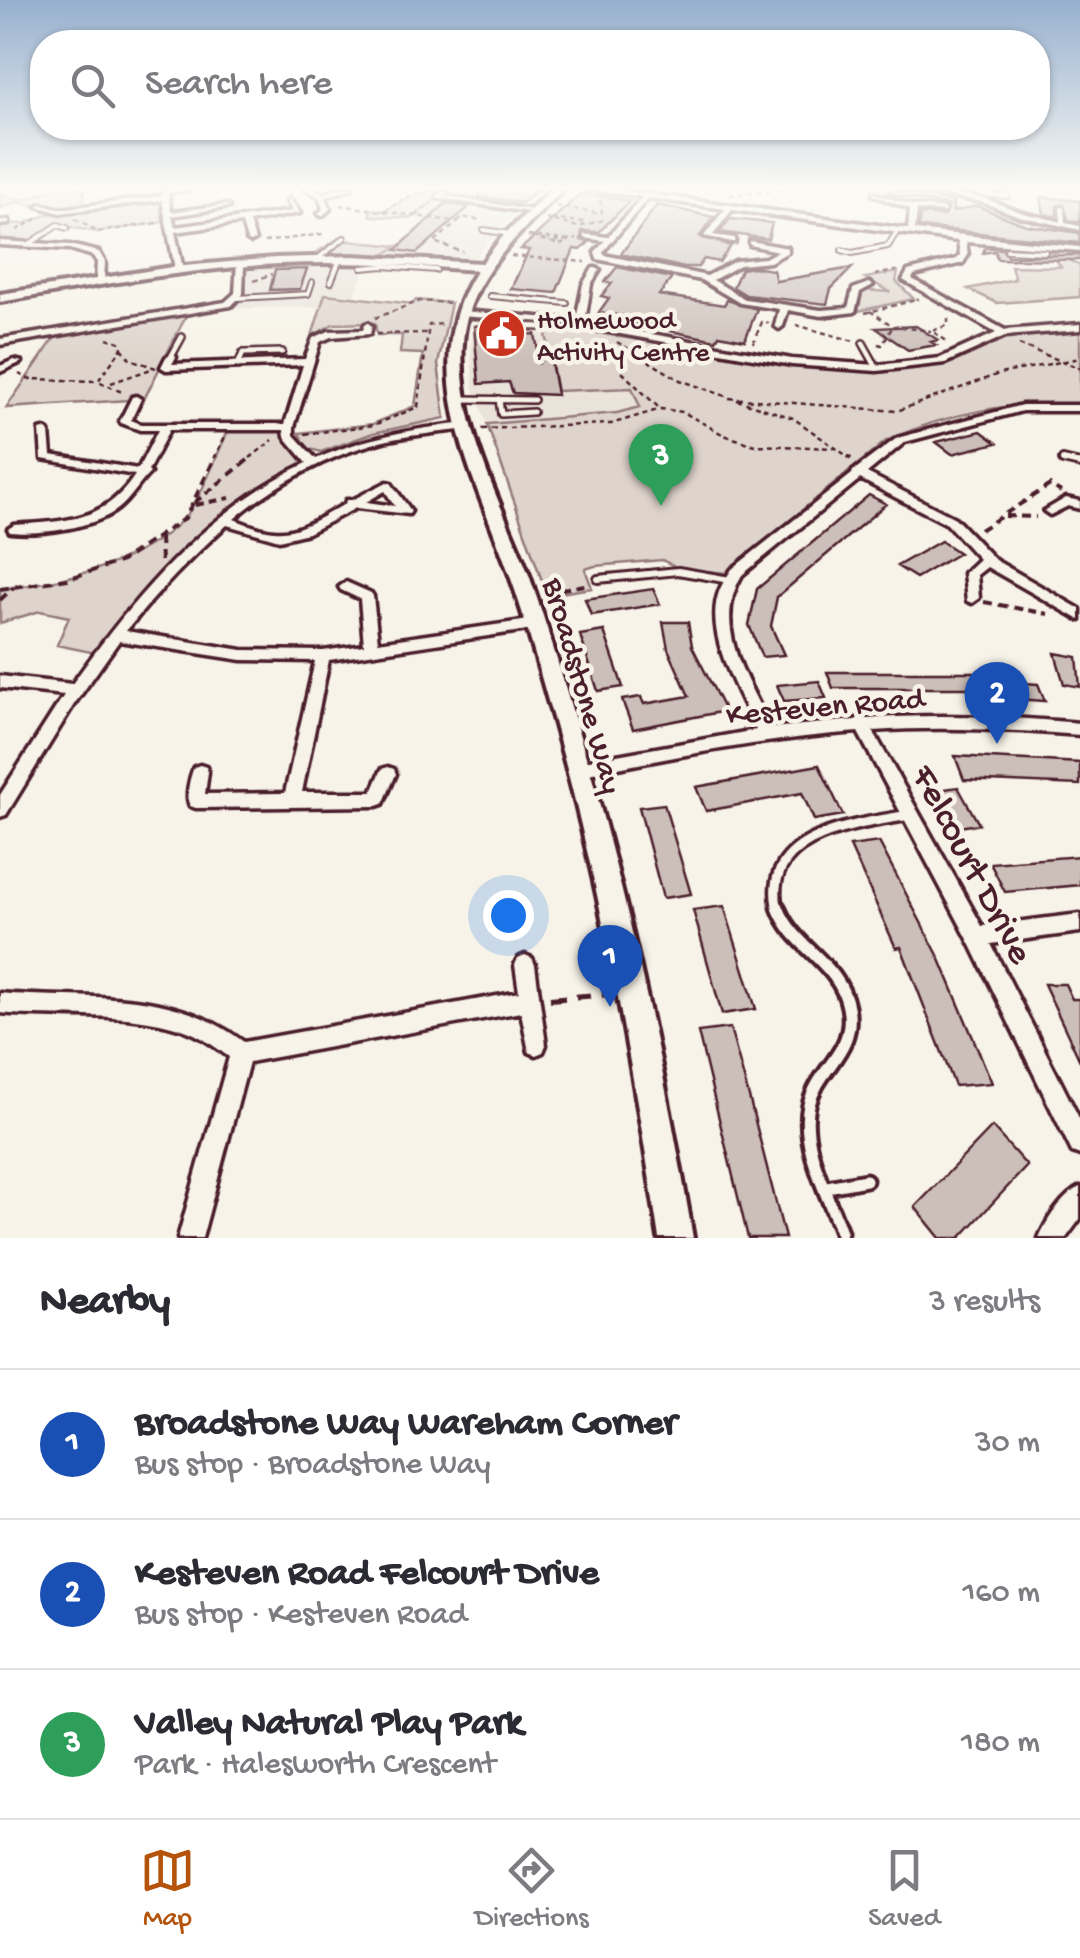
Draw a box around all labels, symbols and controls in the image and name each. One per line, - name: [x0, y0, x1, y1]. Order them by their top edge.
- search box: [30, 30, 1050, 140]
- icon: search: [65, 58, 120, 113]
- text: Search here: [145, 63, 332, 107]
- place label: Holmewood Activity Centre: [537, 306, 710, 371]
- public building icon: Holmewood Activity Centre: [476, 308, 528, 360]
- pin: 3: [628, 424, 694, 506]
- street label: Broadstone Way: [531, 573, 629, 799]
- pin: 2: [964, 662, 1030, 744]
- street label: Kesteven Road: [725, 681, 928, 737]
- street label: Felcourt Drive: [898, 758, 1041, 973]
- your location: [483, 890, 534, 941]
- pin: 1: [578, 924, 642, 1007]
- text: Nearby: [40, 1279, 170, 1328]
- text: 3 results: [929, 1284, 1040, 1322]
- text: Broadstone Way Wareham Corner: [135, 1403, 677, 1447]
- text: 1: [66, 1425, 79, 1463]
- text: 30 m: [975, 1425, 1040, 1463]
- text: Bus stop · Broadstone Way: [135, 1447, 490, 1485]
- text: Kesteven Road Felcourt Drive: [135, 1553, 599, 1597]
- text: 2: [65, 1575, 80, 1613]
- text: 160 m: [962, 1575, 1040, 1613]
- text: Bus stop · Kesteven Road: [135, 1597, 467, 1635]
- text: Valley Natural Play Park: [135, 1703, 523, 1747]
- text: 3: [64, 1725, 81, 1763]
- text: 180 m: [961, 1725, 1040, 1763]
- text: Park · Halesworth Crescent: [135, 1747, 496, 1785]
- tab: Map: [140, 1843, 195, 1936]
- tab: Directions: [475, 1843, 589, 1936]
- tab: Saved: [868, 1843, 940, 1936]

